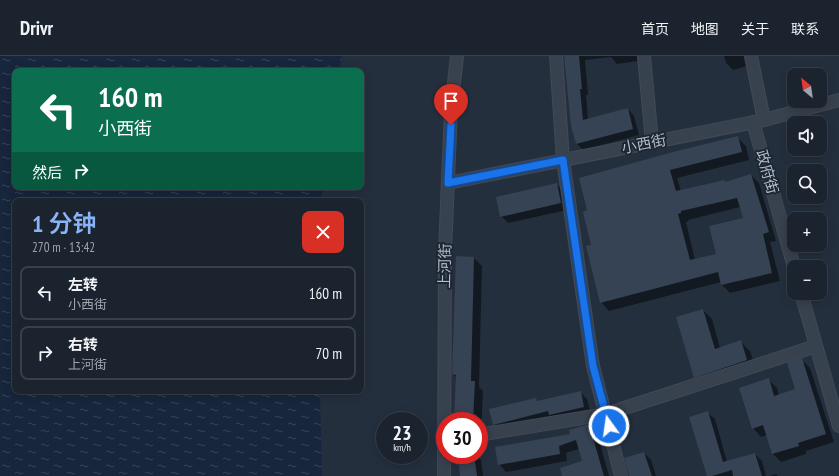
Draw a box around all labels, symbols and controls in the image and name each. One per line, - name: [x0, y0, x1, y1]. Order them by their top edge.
- text: Drivr: [20, 16, 53, 40]
- text: 首页: [641, 20, 669, 38]
- text: 地图: [691, 20, 719, 38]
- text: 关于: [741, 20, 769, 38]
- text: 联系: [791, 20, 819, 38]
- north arrow: [787, 68, 827, 108]
- map controls: [787, 68, 827, 300]
- text: 160 m: [98, 78, 162, 115]
- icon: left: [32, 84, 84, 136]
- pin: [434, 84, 468, 125]
- icon: arrive: [440, 90, 462, 112]
- button: sound: [787, 116, 827, 156]
- text: 小西街: [98, 117, 152, 140]
- street label: 小西街: [620, 130, 668, 157]
- street label: 政府街: [752, 148, 783, 196]
- icon: right: [70, 160, 92, 182]
- text: 然后: [32, 163, 62, 182]
- button: search: [787, 164, 827, 204]
- text: 1 分钟: [32, 208, 96, 239]
- button: close: [302, 211, 344, 253]
- button: +: [787, 212, 827, 252]
- text: 270 m · 13:42: [32, 239, 95, 256]
- street label: 上河街: [435, 243, 454, 289]
- button: −: [787, 260, 827, 300]
- text: 左转: [68, 275, 98, 294]
- icon: left: [34, 282, 56, 304]
- text: 160 m: [309, 284, 342, 303]
- text: 小西街: [68, 296, 107, 313]
- text: 右转: [68, 335, 98, 354]
- icon: right: [34, 342, 56, 364]
- text: 70 m: [316, 344, 342, 363]
- text: 上河街: [68, 356, 107, 373]
- position arrow: [588, 405, 630, 447]
- speed limit sign: 30: [436, 412, 488, 464]
- text: 23: [392, 420, 412, 446]
- text: km/h: [393, 441, 411, 454]

